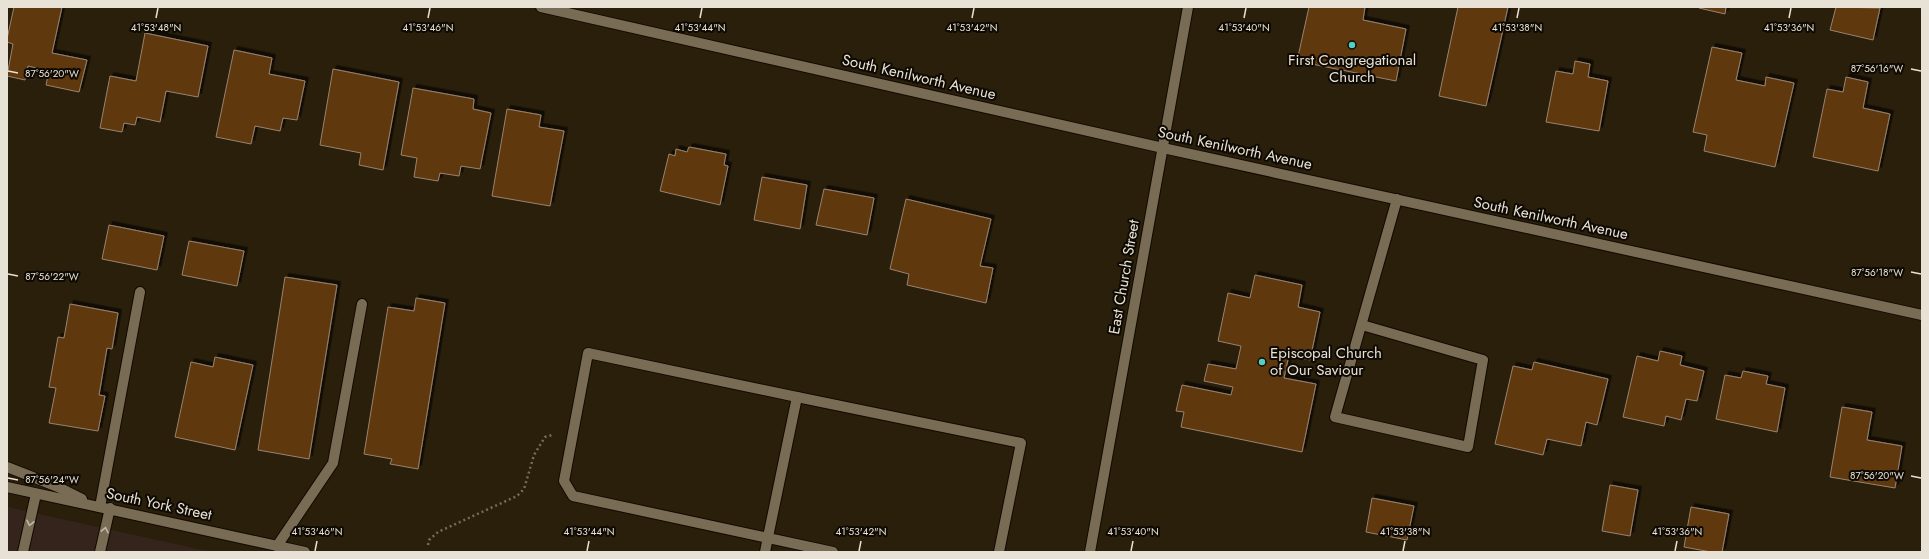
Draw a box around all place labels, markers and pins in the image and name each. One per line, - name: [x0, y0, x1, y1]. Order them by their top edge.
- marker: First Congregational Church: [1347, 40, 1357, 50]
- place label: First Congregational Church: [1288, 49, 1416, 88]
- place label: Episcopal Church of Our Saviour: [1270, 342, 1382, 381]
- marker: Episcopal Church of Our Saviour: [1257, 357, 1267, 367]

